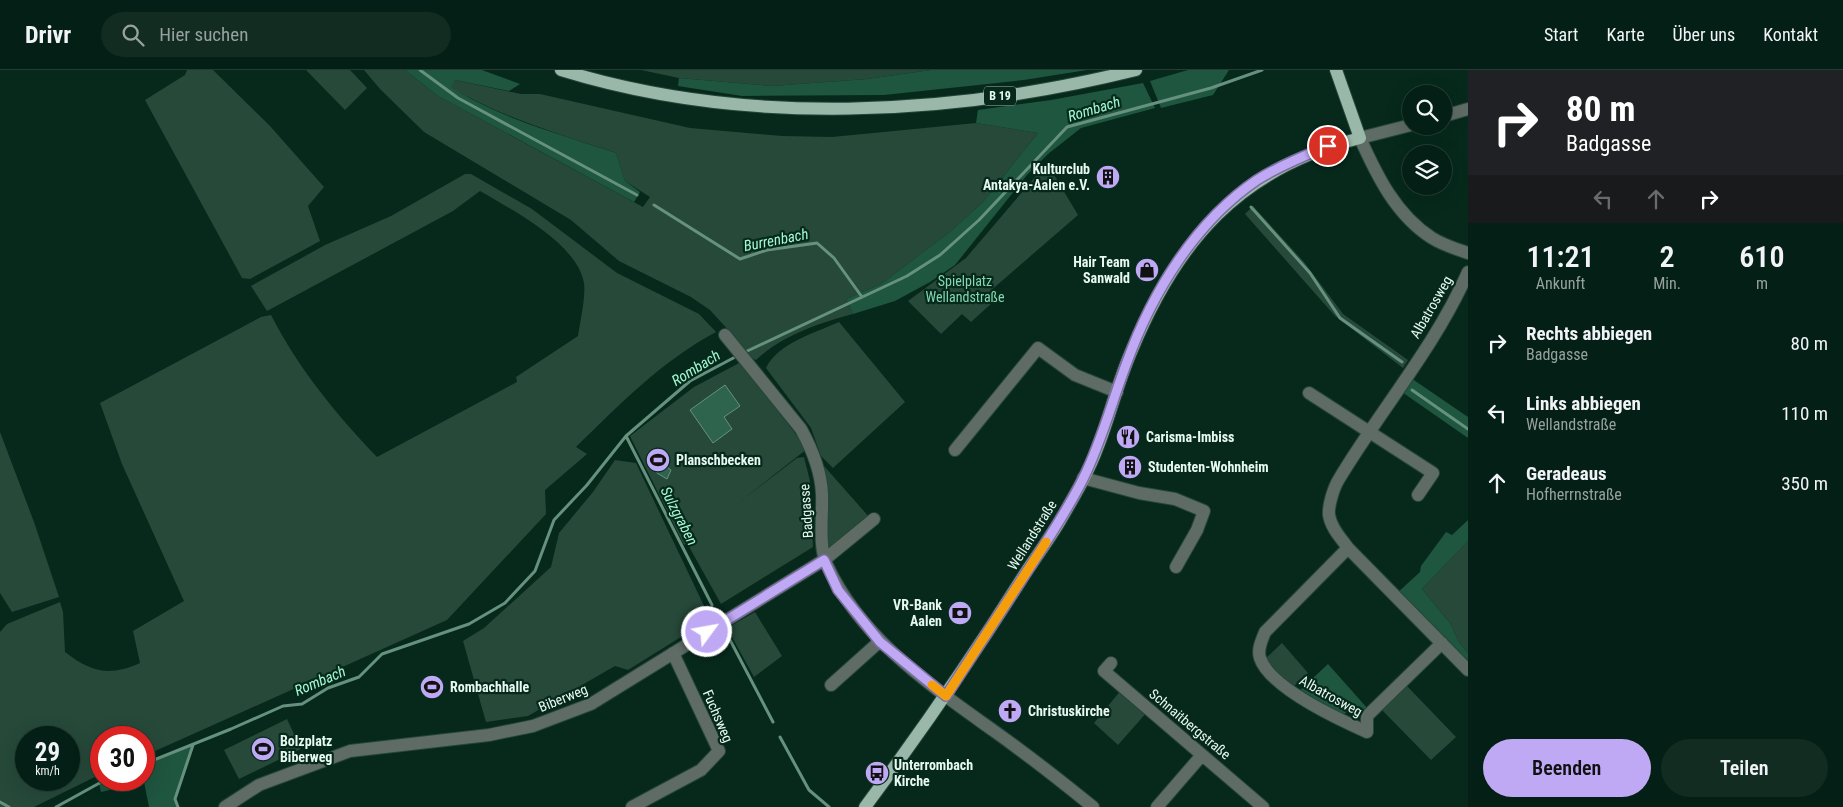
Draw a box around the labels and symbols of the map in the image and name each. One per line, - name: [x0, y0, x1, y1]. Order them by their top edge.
- road number: B 19: [984, 86, 1016, 106]
- water label: Rombach: [1066, 93, 1122, 125]
- pin: [1307, 125, 1349, 167]
- place label: Kulturclub Antakya-Aalen e.V.: [983, 161, 1090, 193]
- building icon: Kulturclub Antakya-Aalen e.V.: [1095, 164, 1121, 190]
- water label: Burrenbach: [742, 225, 810, 255]
- place label: Hair Team Sanwald: [1073, 254, 1130, 286]
- shop icon: Hair Team Sanwald: [1134, 257, 1160, 283]
- park label: Spielplatz Wellandstraße: [926, 273, 1005, 305]
- street label: Albatrosweg: [1407, 273, 1455, 341]
- water label: Rombach: [668, 346, 724, 390]
- restaurant icon: Carisma-Imbiss: [1115, 424, 1141, 450]
- place label: Carisma-Imbiss: [1146, 429, 1234, 445]
- sports icon: Planschbecken: [645, 447, 671, 473]
- place label: Planschbecken: [676, 452, 761, 468]
- building icon: Studenten-Wohnheim: [1117, 454, 1143, 480]
- place label: Studenten-Wohnheim: [1148, 459, 1269, 475]
- street label: Badgasse: [796, 483, 816, 539]
- water label: Sulzgraben: [657, 484, 701, 548]
- street label: Wellandstraße: [1004, 497, 1060, 573]
- place label: VR-Bank Aalen: [893, 597, 942, 629]
- bank icon: VR-Bank Aalen: [947, 600, 973, 626]
- position arrow: [680, 605, 732, 657]
- water label: Rombach: [292, 662, 348, 700]
- street label: Albatrosweg: [1297, 672, 1365, 720]
- sports icon: Rombachhalle: [419, 674, 445, 700]
- place label: Rombachhalle: [450, 679, 529, 695]
- street label: Biberweg: [536, 681, 590, 715]
- street label: Schnaitbergstraße: [1146, 685, 1234, 763]
- street label: Fuchsweg: [700, 687, 736, 745]
- church icon: Christuskirche: [997, 698, 1023, 724]
- place label: Christuskirche: [1028, 703, 1110, 719]
- speed limit sign: 30: [90, 726, 155, 791]
- place label: Bolzplatz Biberweg: [280, 733, 332, 765]
- sports icon: Bolzplatz Biberweg: [250, 736, 276, 762]
- place label: Unterrombach Kirche: [894, 757, 973, 789]
- bus stop icon: Unterrombach Kirche: [864, 760, 890, 786]

